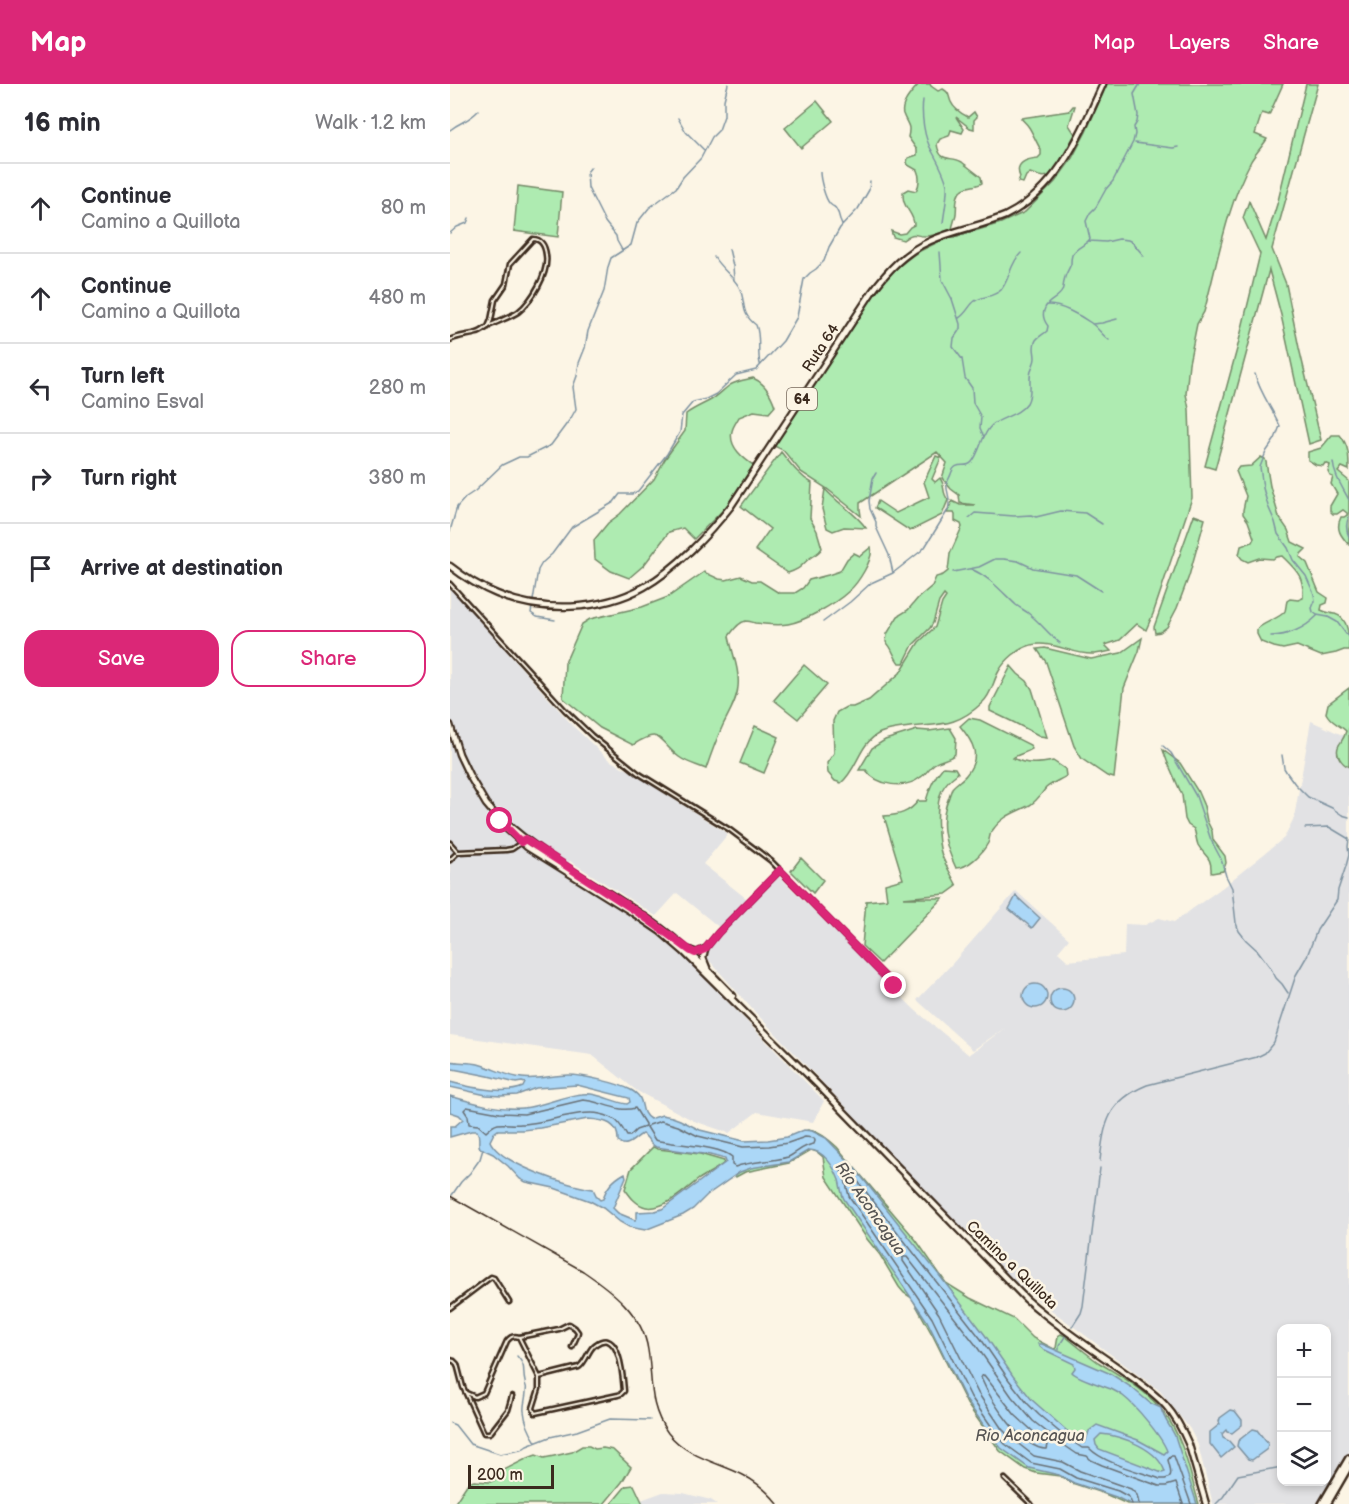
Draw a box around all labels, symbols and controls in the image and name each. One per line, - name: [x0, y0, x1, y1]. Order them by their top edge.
- text: Map: [30, 26, 86, 59]
- text: Map: [1093, 30, 1135, 55]
- text: Layers: [1168, 30, 1230, 55]
- text: Share: [1263, 30, 1319, 55]
- text: 16 min: [24, 108, 101, 139]
- text: Walk · 1.2 km: [315, 111, 426, 135]
- text: Continue: [81, 183, 171, 210]
- icon: ahead: [24, 192, 57, 225]
- text: 80 m: [381, 196, 426, 220]
- text: Camino a Quillota: [81, 210, 241, 234]
- text: Continue: [81, 273, 171, 300]
- icon: ahead: [24, 282, 57, 315]
- text: 480 m: [368, 286, 426, 310]
- text: Camino a Quillota: [81, 300, 241, 324]
- street label: Ruta 64: [798, 320, 844, 376]
- text: Turn left: [81, 363, 165, 390]
- icon: left: [24, 372, 57, 405]
- text: 280 m: [369, 376, 426, 400]
- road number: 64: [787, 388, 817, 410]
- text: Camino Esval: [81, 390, 204, 414]
- icon: right: [24, 462, 57, 495]
- text: Turn right: [81, 465, 177, 492]
- text: 380 m: [368, 466, 426, 490]
- icon: arrive: [24, 552, 57, 585]
- text: Arrive at destination: [81, 555, 283, 582]
- button: Save: [24, 630, 219, 687]
- button: Share: [231, 630, 426, 687]
- route start: [486, 807, 512, 833]
- route end: [880, 972, 906, 998]
- water label: Río Aconcagua: [831, 1159, 909, 1259]
- street label: Camino a Quillota: [962, 1217, 1062, 1313]
- map controls: [1277, 1324, 1331, 1486]
- button: +: [1277, 1324, 1331, 1378]
- button: −: [1277, 1378, 1331, 1432]
- water label: Rio Aconcagua: [975, 1427, 1085, 1446]
- button: layers: [1277, 1432, 1331, 1486]
- scale bar: [468, 1462, 554, 1490]
- text: 200 m: [477, 1466, 523, 1485]

